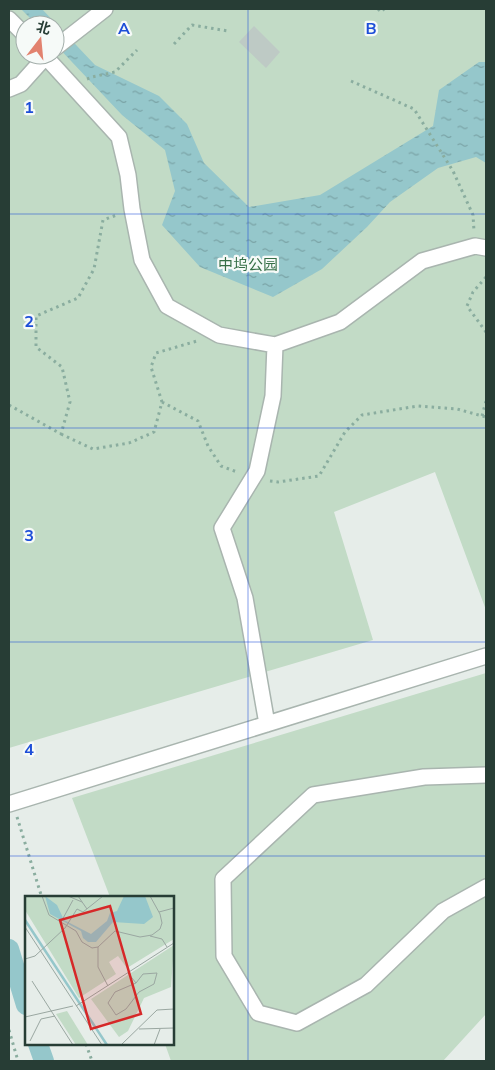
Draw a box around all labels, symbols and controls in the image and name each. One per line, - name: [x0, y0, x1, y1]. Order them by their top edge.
- north arrow: [15, 15, 65, 65]
- text: 北: [34, 17, 53, 38]
- text: A: [118, 18, 130, 38]
- text: B: [365, 18, 377, 38]
- text: 1: [24, 97, 34, 117]
- park label: 中坞公园: [218, 255, 278, 274]
- text: 2: [24, 311, 34, 331]
- text: 3: [24, 525, 34, 545]
- text: 4: [24, 739, 34, 759]
- inset map: [25, 896, 174, 1045]

